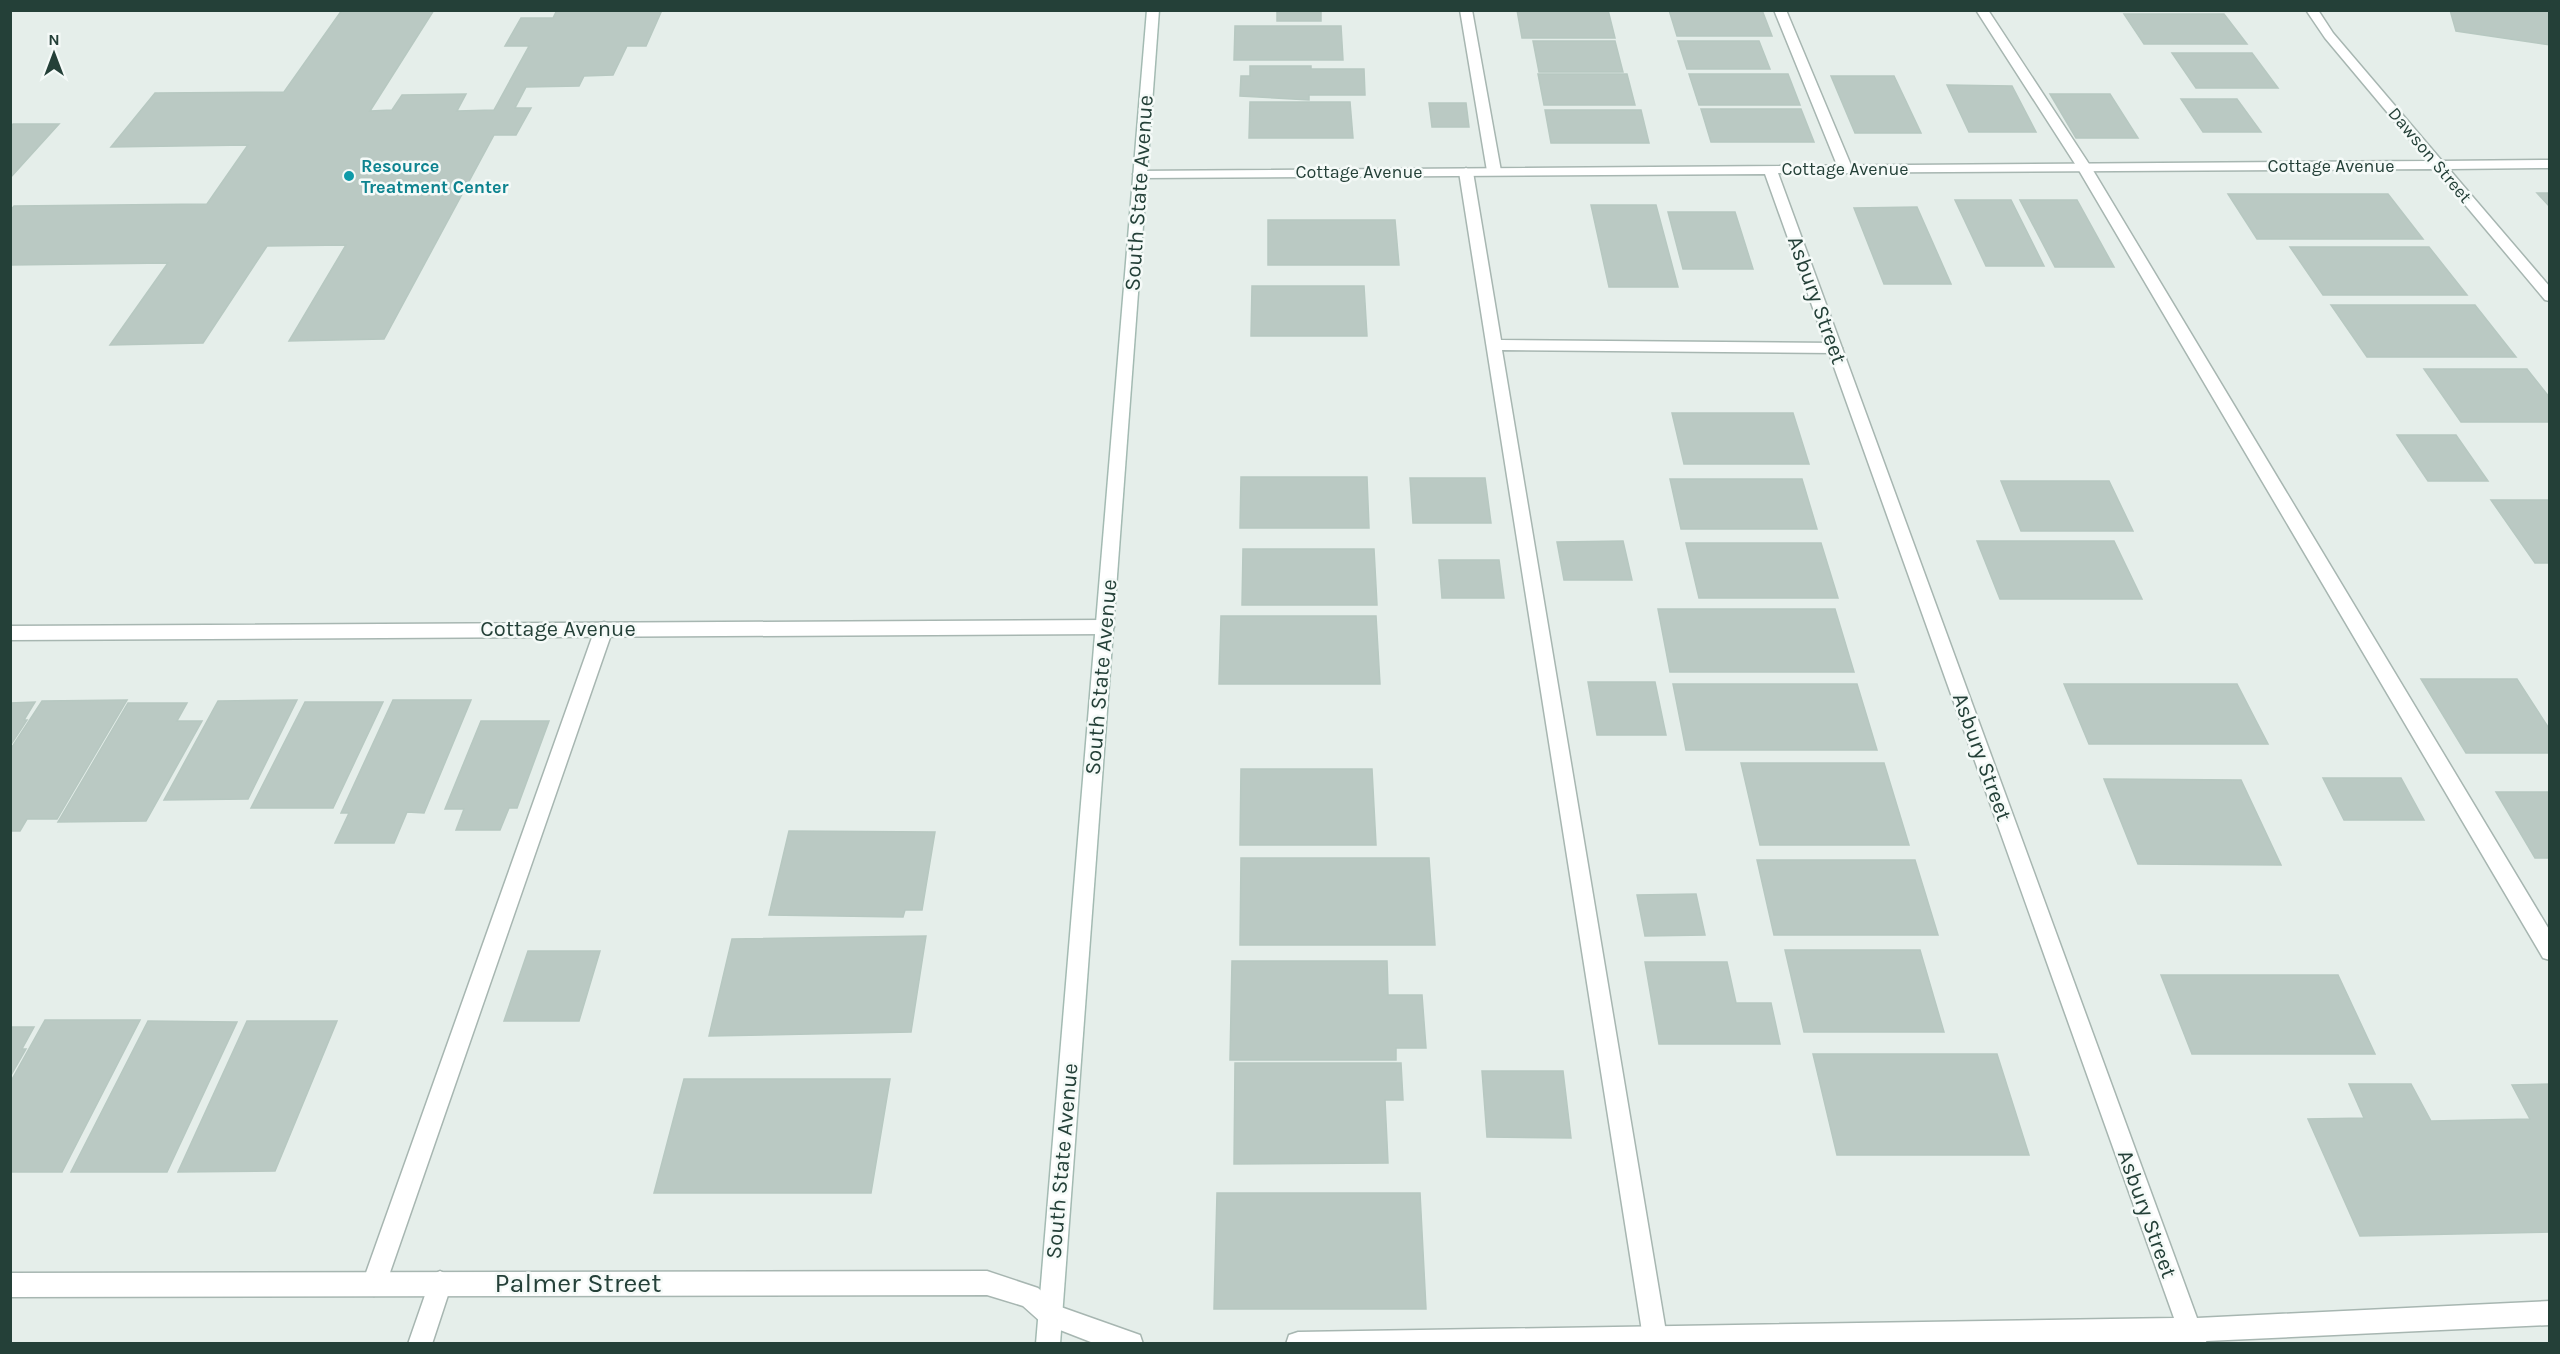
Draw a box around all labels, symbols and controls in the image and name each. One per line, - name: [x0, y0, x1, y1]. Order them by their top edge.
- north arrow: [24, 24, 84, 84]
- text: N: [48, 30, 60, 49]
- street label: South State Avenue: [1119, 94, 1159, 292]
- street label: Dawson Street: [2383, 102, 2477, 208]
- place label: Resource Treatment Center: [361, 155, 509, 198]
- street label: Cottage Avenue: [2267, 155, 2395, 177]
- street label: Cottage Avenue: [1781, 158, 1909, 180]
- street label: Cottage Avenue: [1295, 161, 1423, 183]
- marker: Resource Treatment Center: [342, 169, 356, 183]
- street label: Asbury Street: [1782, 232, 1852, 368]
- street label: South State Avenue: [1079, 578, 1123, 776]
- street label: Cottage Avenue: [480, 616, 636, 642]
- street label: Asbury Street: [1947, 689, 2017, 825]
- street label: South State Avenue: [1040, 1062, 1084, 1260]
- street label: Asbury Street: [2112, 1146, 2182, 1282]
- street label: Palmer Street: [495, 1267, 661, 1299]

